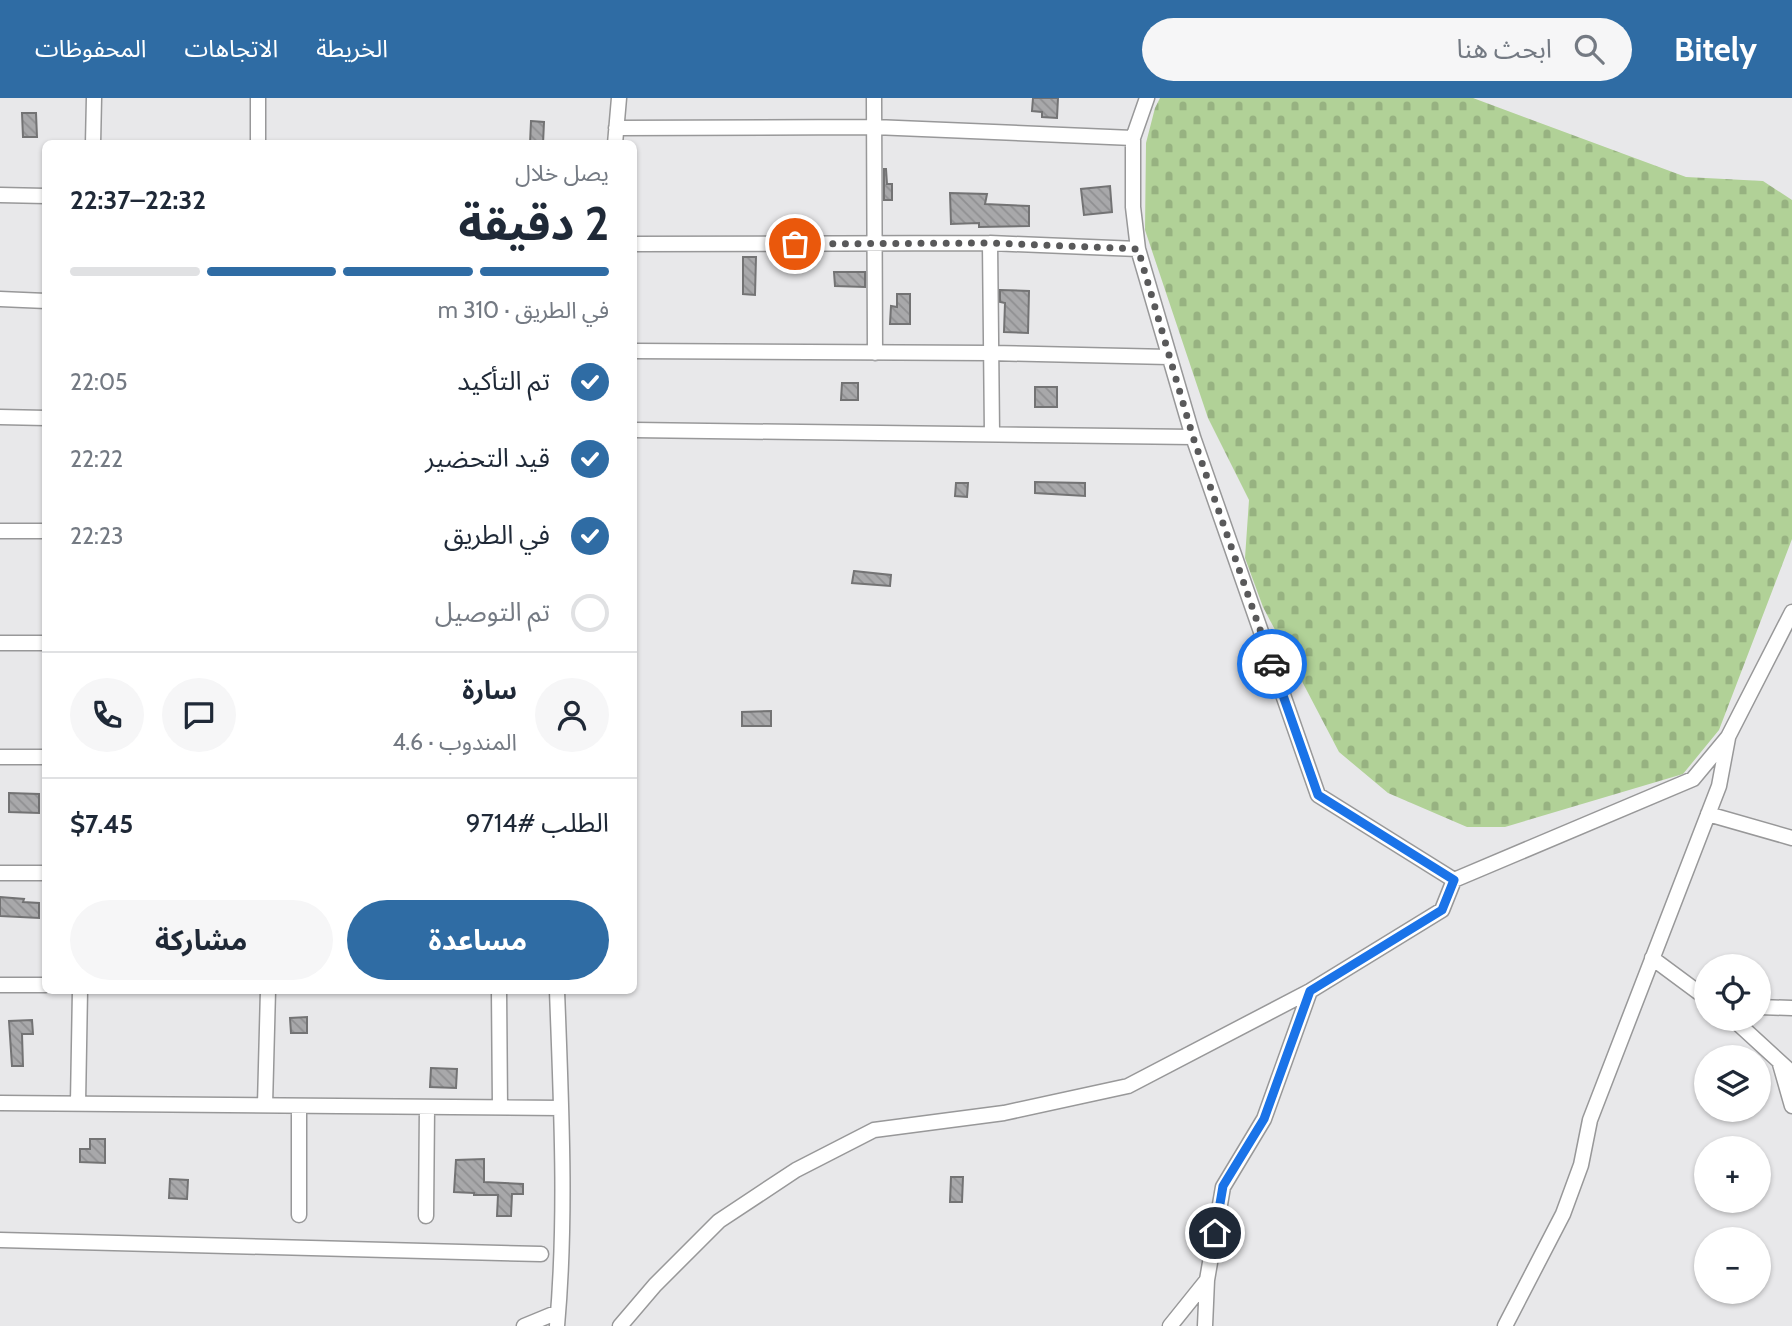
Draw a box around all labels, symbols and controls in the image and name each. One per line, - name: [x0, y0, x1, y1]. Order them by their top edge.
- search box: [1142, 18, 1632, 81]
- text: Bitely: [1674, 29, 1757, 69]
- icon: search: [1570, 30, 1608, 68]
- text: ابحث هنا: [1457, 33, 1552, 65]
- text: المحفوظات: [35, 34, 146, 63]
- text: الاتجاهات: [184, 34, 278, 63]
- text: الخريطة: [316, 34, 388, 63]
- text: يصل خلال: [515, 159, 609, 187]
- text: 22:32–22:37: [70, 184, 206, 216]
- text: 2 دقيقة: [459, 196, 609, 252]
- pin: [765, 214, 825, 274]
- icon: bag: [776, 225, 814, 263]
- text: في الطريق · 310 m: [438, 296, 609, 324]
- icon: check: [571, 363, 609, 401]
- text: تم التأكيد: [457, 365, 550, 397]
- text: 22:05: [70, 368, 127, 396]
- icon: check: [571, 440, 609, 478]
- text: قيد التحضير: [425, 442, 550, 474]
- text: 22:22: [70, 445, 123, 473]
- icon: check: [571, 517, 609, 555]
- text: في الطريق: [444, 519, 550, 551]
- text: 22:23: [70, 522, 123, 550]
- text: تم التوصيل: [435, 596, 550, 628]
- courier: [1237, 629, 1307, 699]
- icon: car: [1253, 645, 1291, 683]
- text: سارة: [462, 674, 517, 706]
- button: phone: [70, 678, 144, 752]
- button: chat: [162, 678, 236, 752]
- button: person: [535, 678, 609, 752]
- text: المندوب · 4.6: [392, 728, 517, 756]
- text: الطلب #9714: [466, 807, 609, 839]
- text: $7.45: [70, 808, 133, 840]
- button: مشاركة: [70, 900, 333, 980]
- button: مساعدة: [347, 900, 609, 980]
- map controls: [1694, 954, 1771, 1304]
- button: locate: [1694, 954, 1771, 1031]
- button: layers: [1694, 1045, 1771, 1122]
- button: +: [1694, 1136, 1771, 1213]
- pin: [1185, 1203, 1245, 1263]
- icon: home: [1196, 1214, 1234, 1252]
- button: −: [1694, 1227, 1771, 1304]

